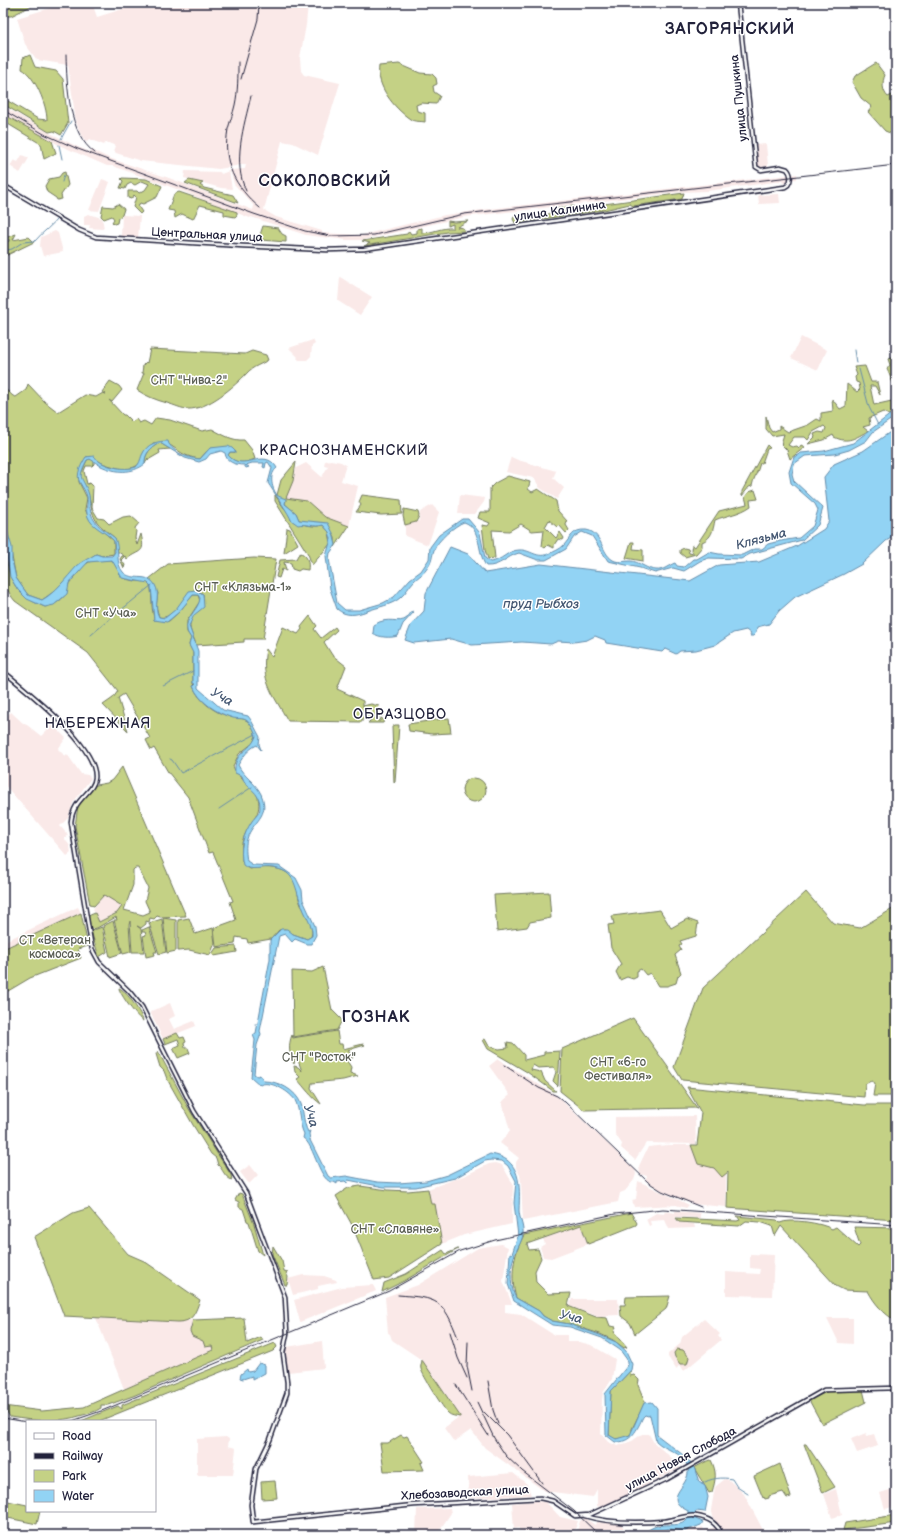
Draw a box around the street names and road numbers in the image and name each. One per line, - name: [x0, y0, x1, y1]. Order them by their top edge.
- street label: улица Пушкина: [727, 54, 751, 142]
- street label: улица Калинина: [513, 197, 607, 225]
- street label: Центральная улица: [151, 225, 263, 245]
- street label: улица Новая Слобода: [623, 1424, 739, 1494]
- street label: Хлебозаводская улица: [401, 1482, 529, 1504]

